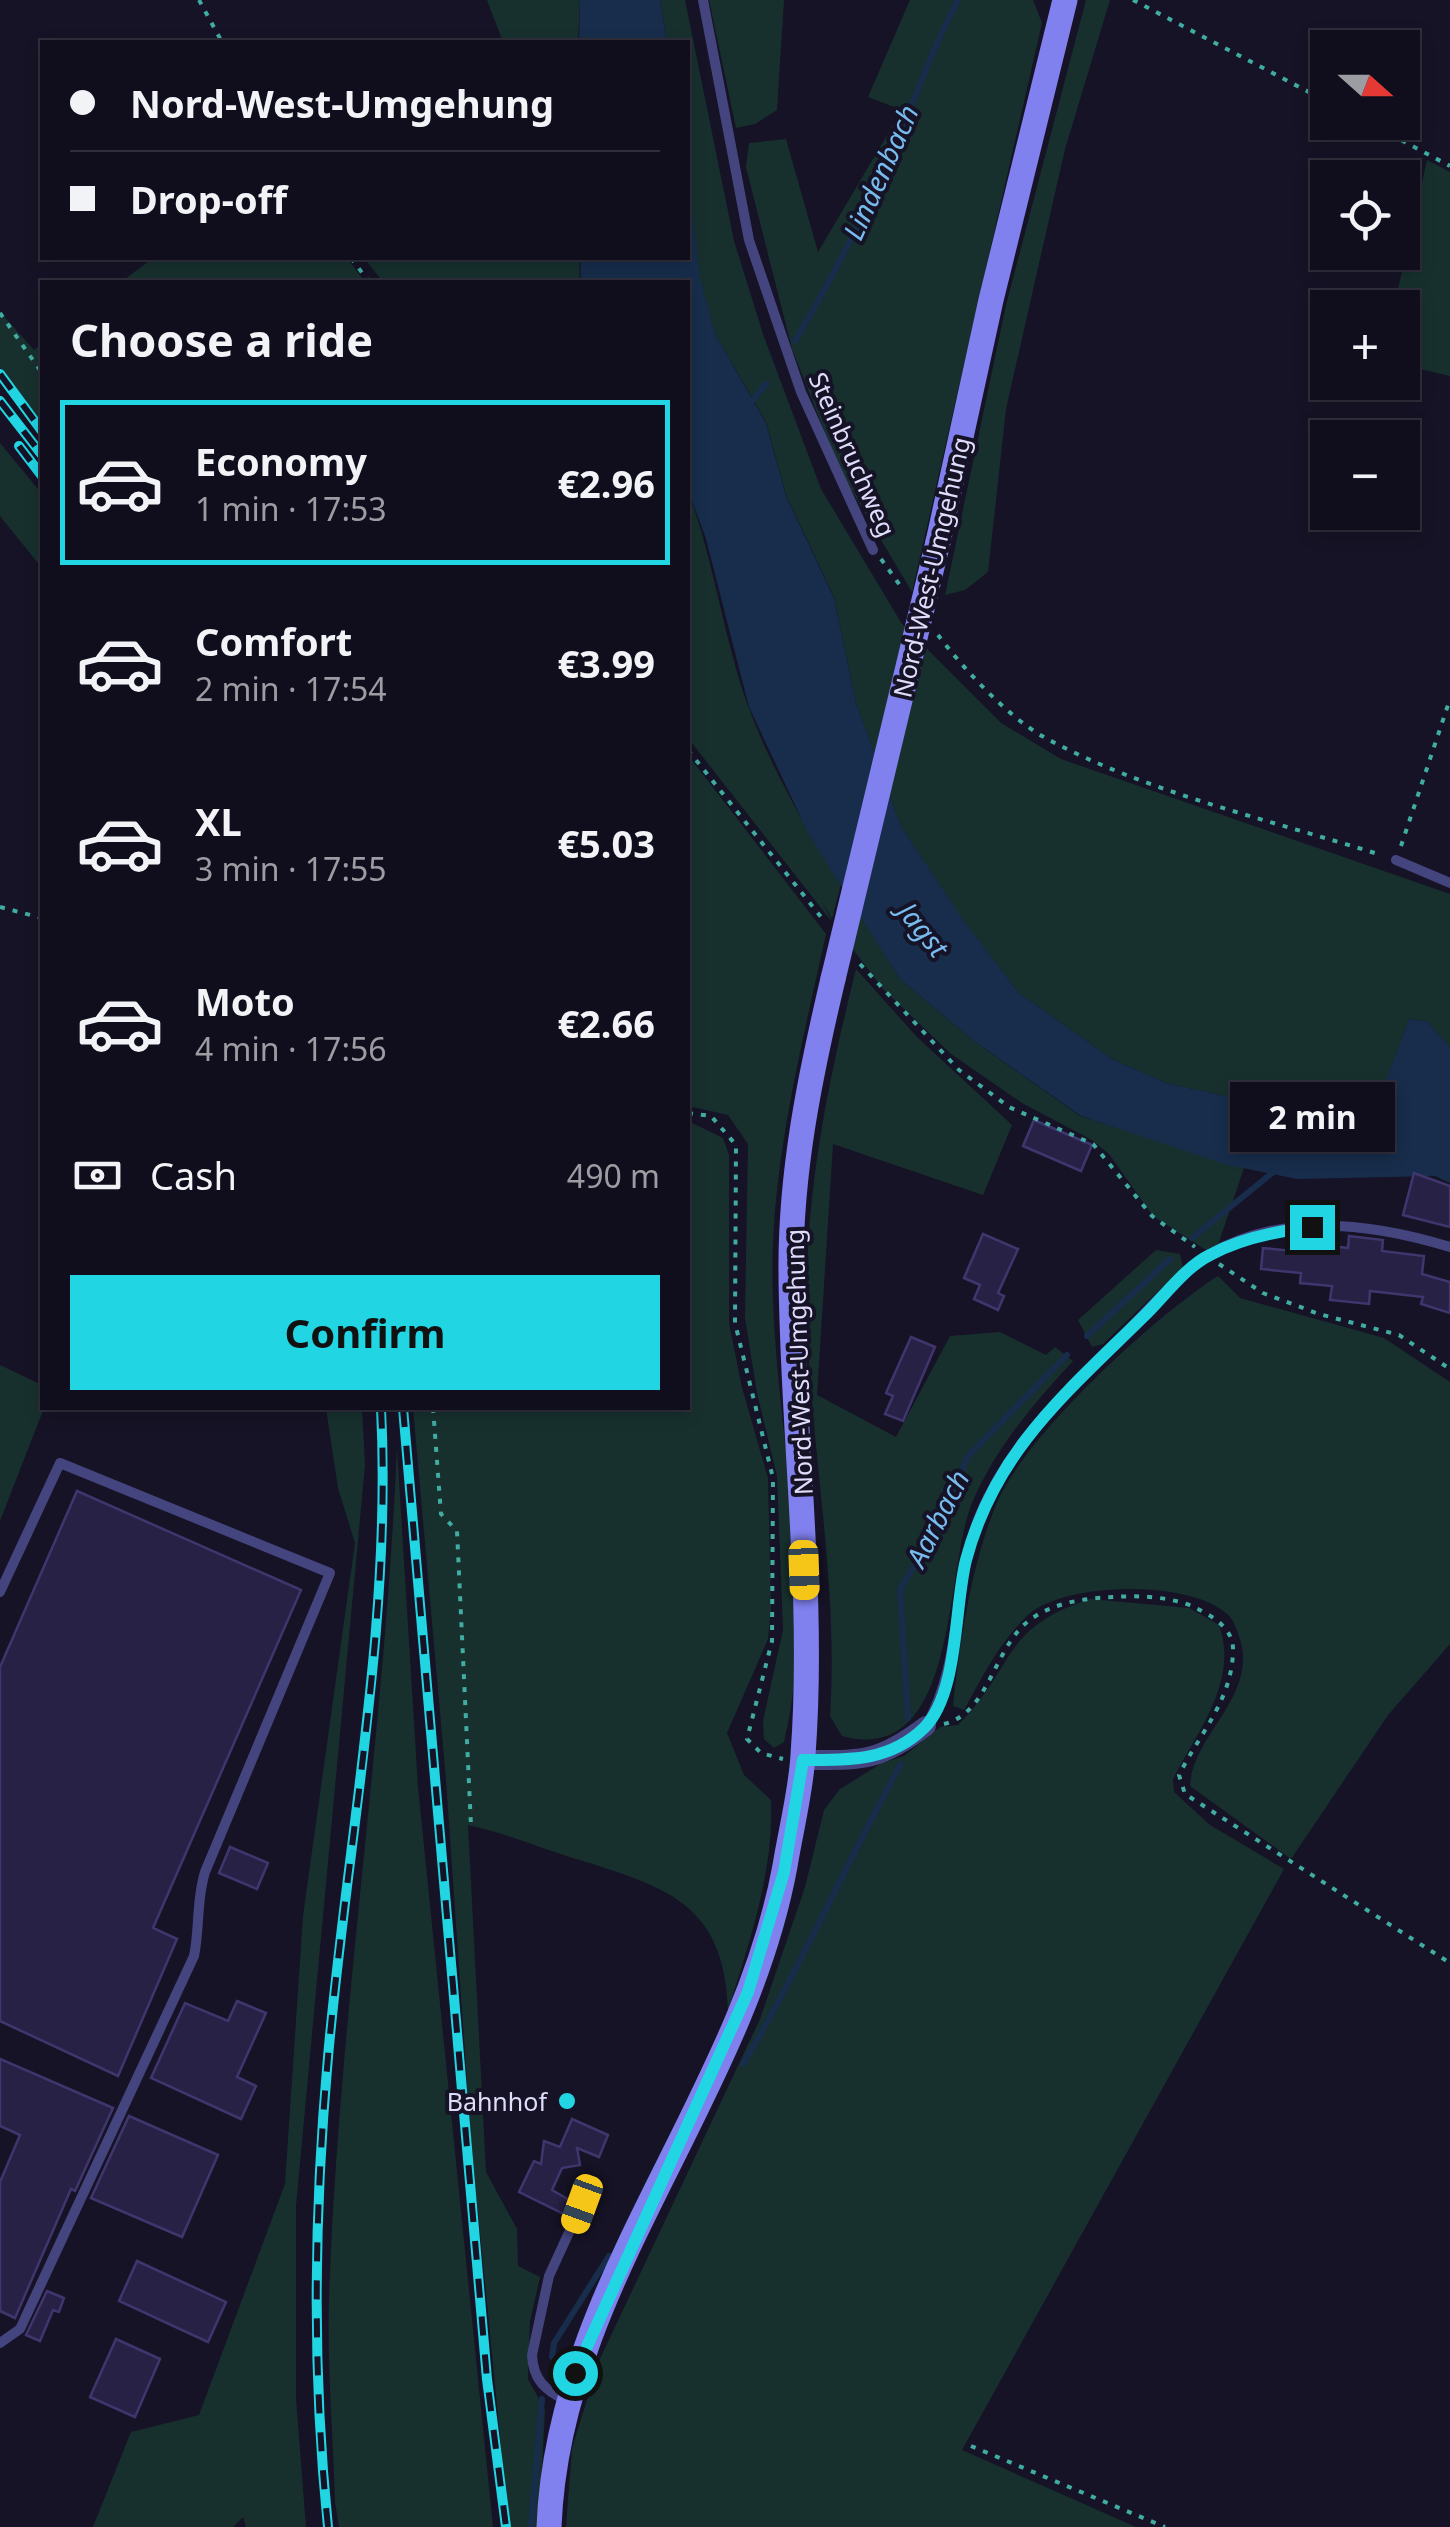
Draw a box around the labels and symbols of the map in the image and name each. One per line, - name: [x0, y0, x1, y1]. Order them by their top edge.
- north arrow: [1310, 30, 1420, 140]
- water label: Lindenbach: [833, 98, 927, 246]
- street label: Steinbruchweg: [802, 366, 904, 542]
- street label: Nord-West-Umgehung: [885, 434, 977, 700]
- water label: Jagst: [887, 889, 959, 966]
- callout: 2 min: [1230, 1082, 1394, 1152]
- route end: [1290, 1205, 1335, 1250]
- street label: Nord-West-Umgehung: [776, 1228, 820, 1496]
- water label: Aarbach: [896, 1463, 977, 1575]
- car: [788, 1539, 820, 1601]
- place label: Bahnhof: [447, 2084, 548, 2118]
- marker: Bahnhof: [556, 2090, 578, 2112]
- car: [558, 2171, 606, 2237]
- route start: [553, 2351, 598, 2396]

